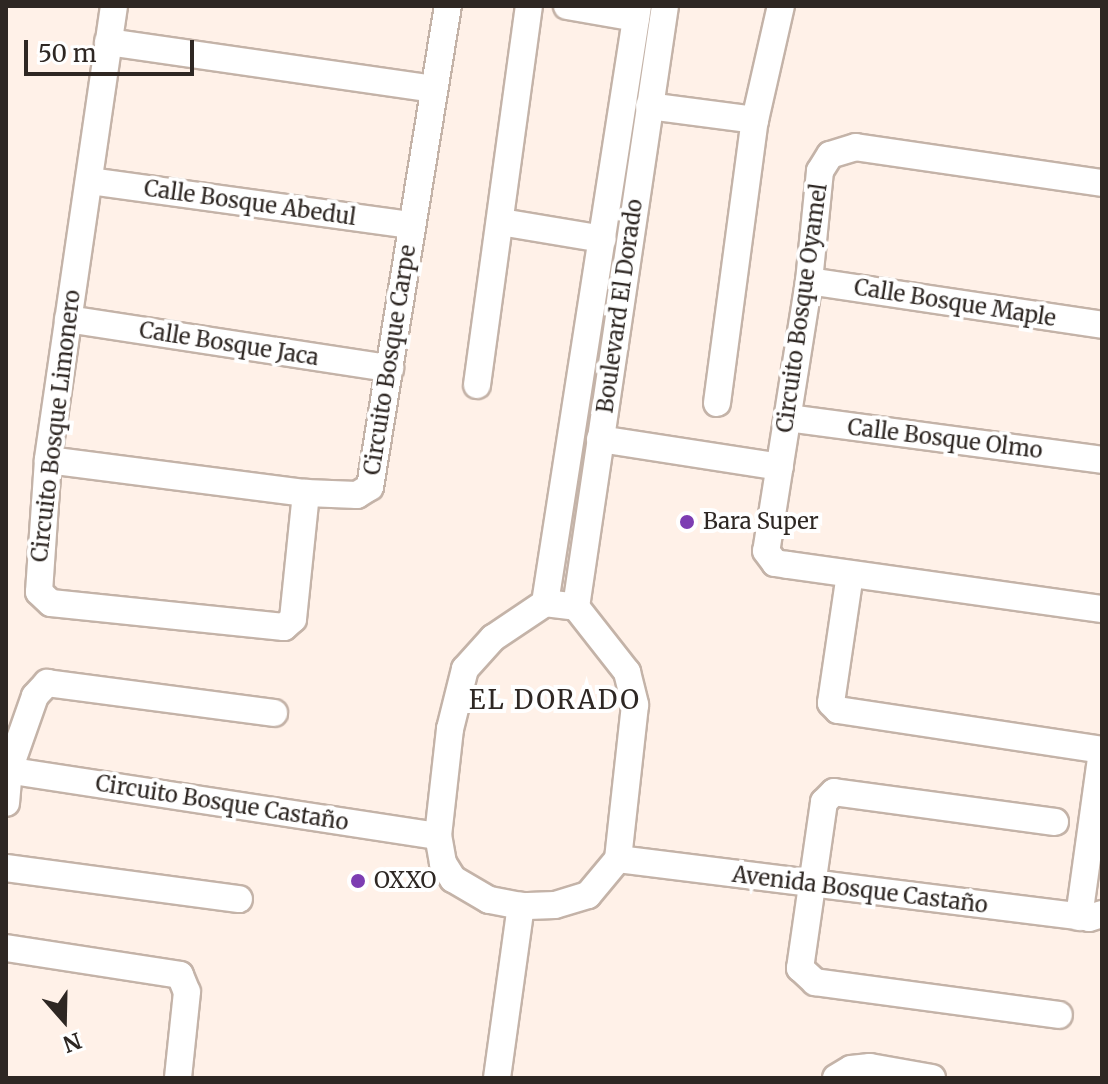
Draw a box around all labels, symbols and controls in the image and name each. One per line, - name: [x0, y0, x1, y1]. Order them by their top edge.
- scale bar: [28, 24, 198, 74]
- text: 50 m: [38, 38, 97, 69]
- street label: Calle Bosque Abedul: [142, 175, 358, 231]
- street label: Circuito Bosque Oyamel: [771, 182, 833, 434]
- street label: Boulevard El Dorado: [592, 197, 648, 415]
- street label: Circuito Bosque Carpe: [359, 243, 421, 477]
- street label: Calle Bosque Maple: [852, 274, 1058, 332]
- street label: Circuito Bosque Limonero: [26, 288, 86, 564]
- street label: Calle Bosque Jaca: [137, 317, 321, 371]
- street label: Calle Bosque Olmo: [846, 414, 1044, 464]
- place label: Bara Super: [703, 509, 819, 535]
- marker: Bara Super: [678, 513, 696, 531]
- district label: EL DORADO: [469, 684, 641, 716]
- street label: Circuito Bosque Castaño: [94, 770, 350, 836]
- street label: Avenida Bosque Castaño: [731, 861, 989, 919]
- place label: OXXO: [374, 868, 436, 894]
- marker: OXXO: [349, 872, 367, 890]
- north arrow: [24, 980, 104, 1060]
- text: N: [59, 1026, 85, 1059]

